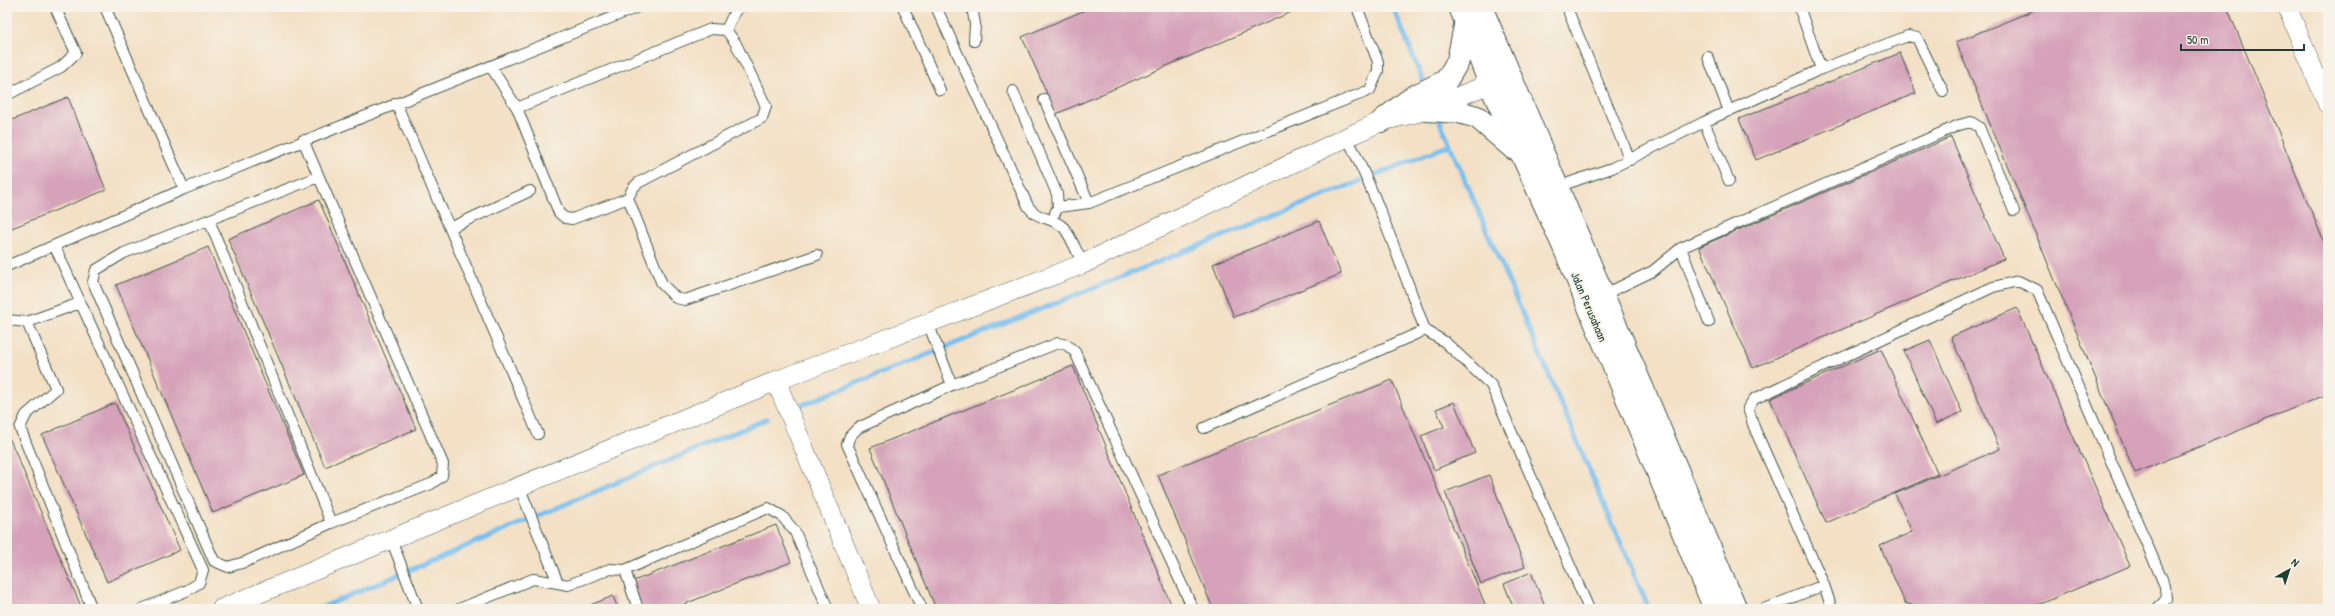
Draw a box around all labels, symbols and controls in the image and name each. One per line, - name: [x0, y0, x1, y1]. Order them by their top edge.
- scale bar: [2181, 26, 2304, 52]
- text: 50 m: [2187, 31, 2208, 48]
- street label: Jalan Perusahaan: [1567, 269, 1612, 344]
- north arrow: [2269, 550, 2309, 590]
- text: N: [2289, 555, 2302, 570]

